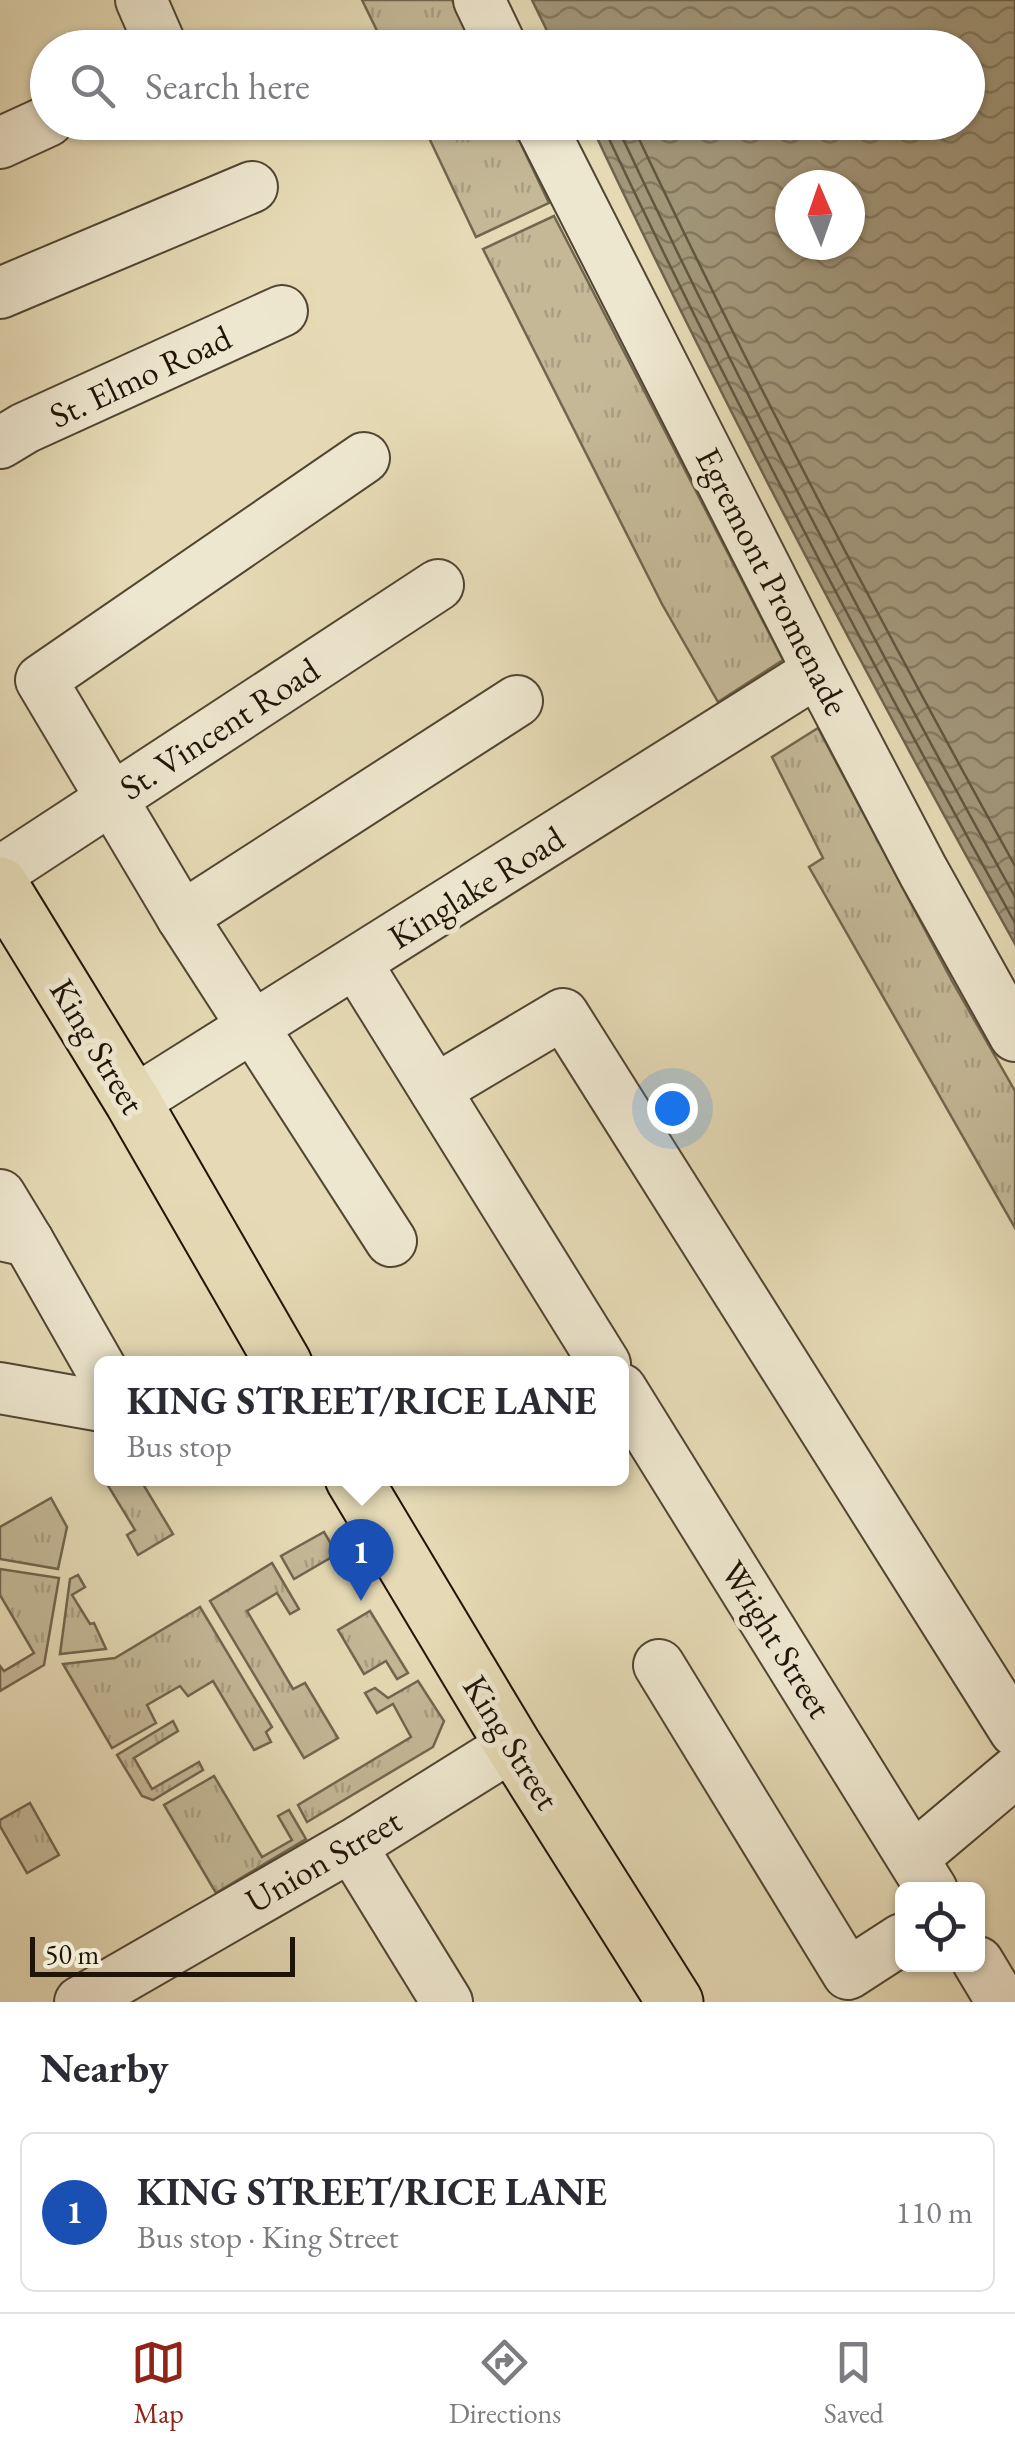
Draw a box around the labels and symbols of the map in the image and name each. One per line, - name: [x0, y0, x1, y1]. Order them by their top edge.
- north arrow: [775, 170, 865, 260]
- street label: St. Elmo Road: [42, 314, 238, 438]
- street label: Egremont Promenade: [686, 440, 860, 722]
- street label: St. Vincent Road: [111, 647, 328, 809]
- street label: Kinglake Road: [380, 815, 572, 959]
- street label: King Street: [40, 970, 156, 1122]
- your location: [647, 1083, 698, 1134]
- pin: 1: [328, 1518, 394, 1601]
- street label: Wright Street: [711, 1552, 843, 1726]
- street label: King Street: [453, 1666, 571, 1818]
- street label: Union Street: [237, 1797, 409, 1923]
- scale bar: [30, 1932, 295, 1976]

